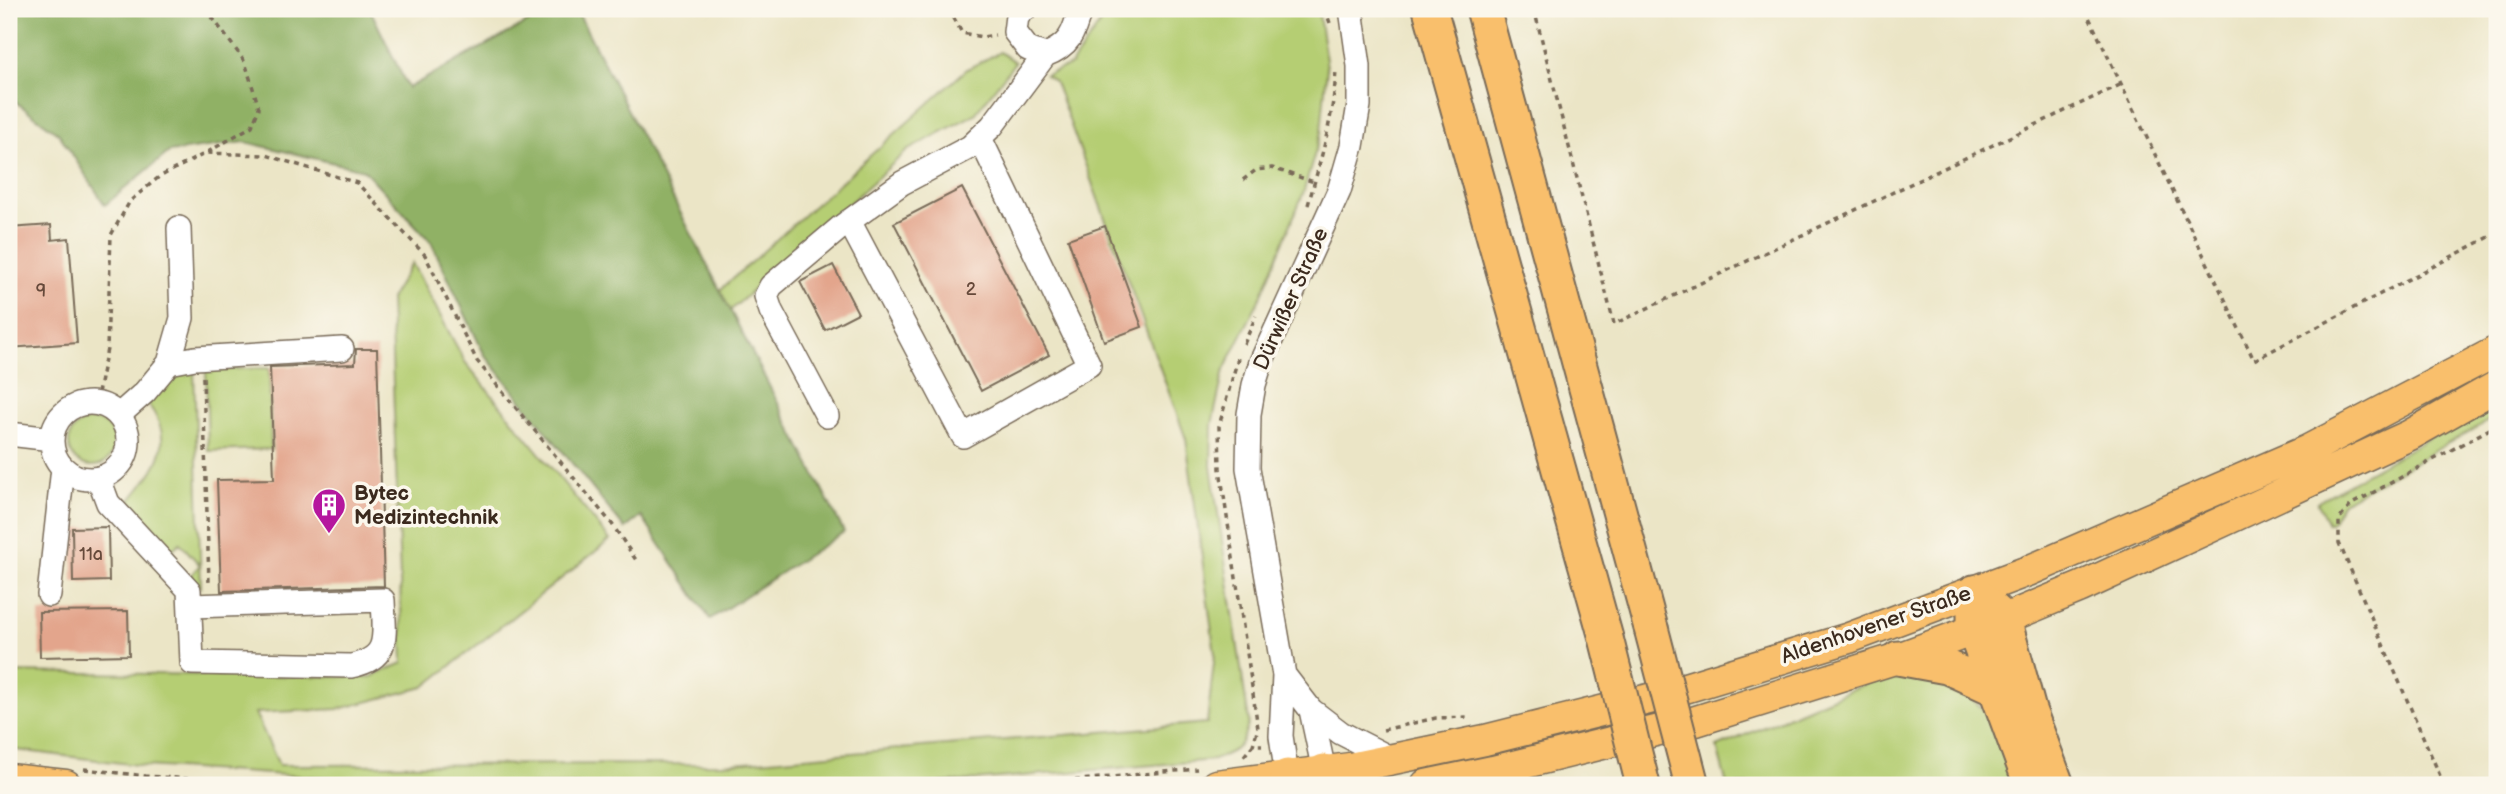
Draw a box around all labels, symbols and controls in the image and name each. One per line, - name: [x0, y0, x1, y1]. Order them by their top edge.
- street label: Dürwißer Straße: [1248, 224, 1334, 374]
- house number: 2: [966, 279, 977, 300]
- house number: 9: [36, 281, 46, 302]
- place label: Bytec Medizintechnik: [354, 481, 498, 530]
- building icon: Bytec Medizintechnik: [310, 486, 348, 535]
- house number: 11a: [79, 544, 103, 565]
- street label: Aldenhovener Straße: [1778, 581, 1974, 669]

